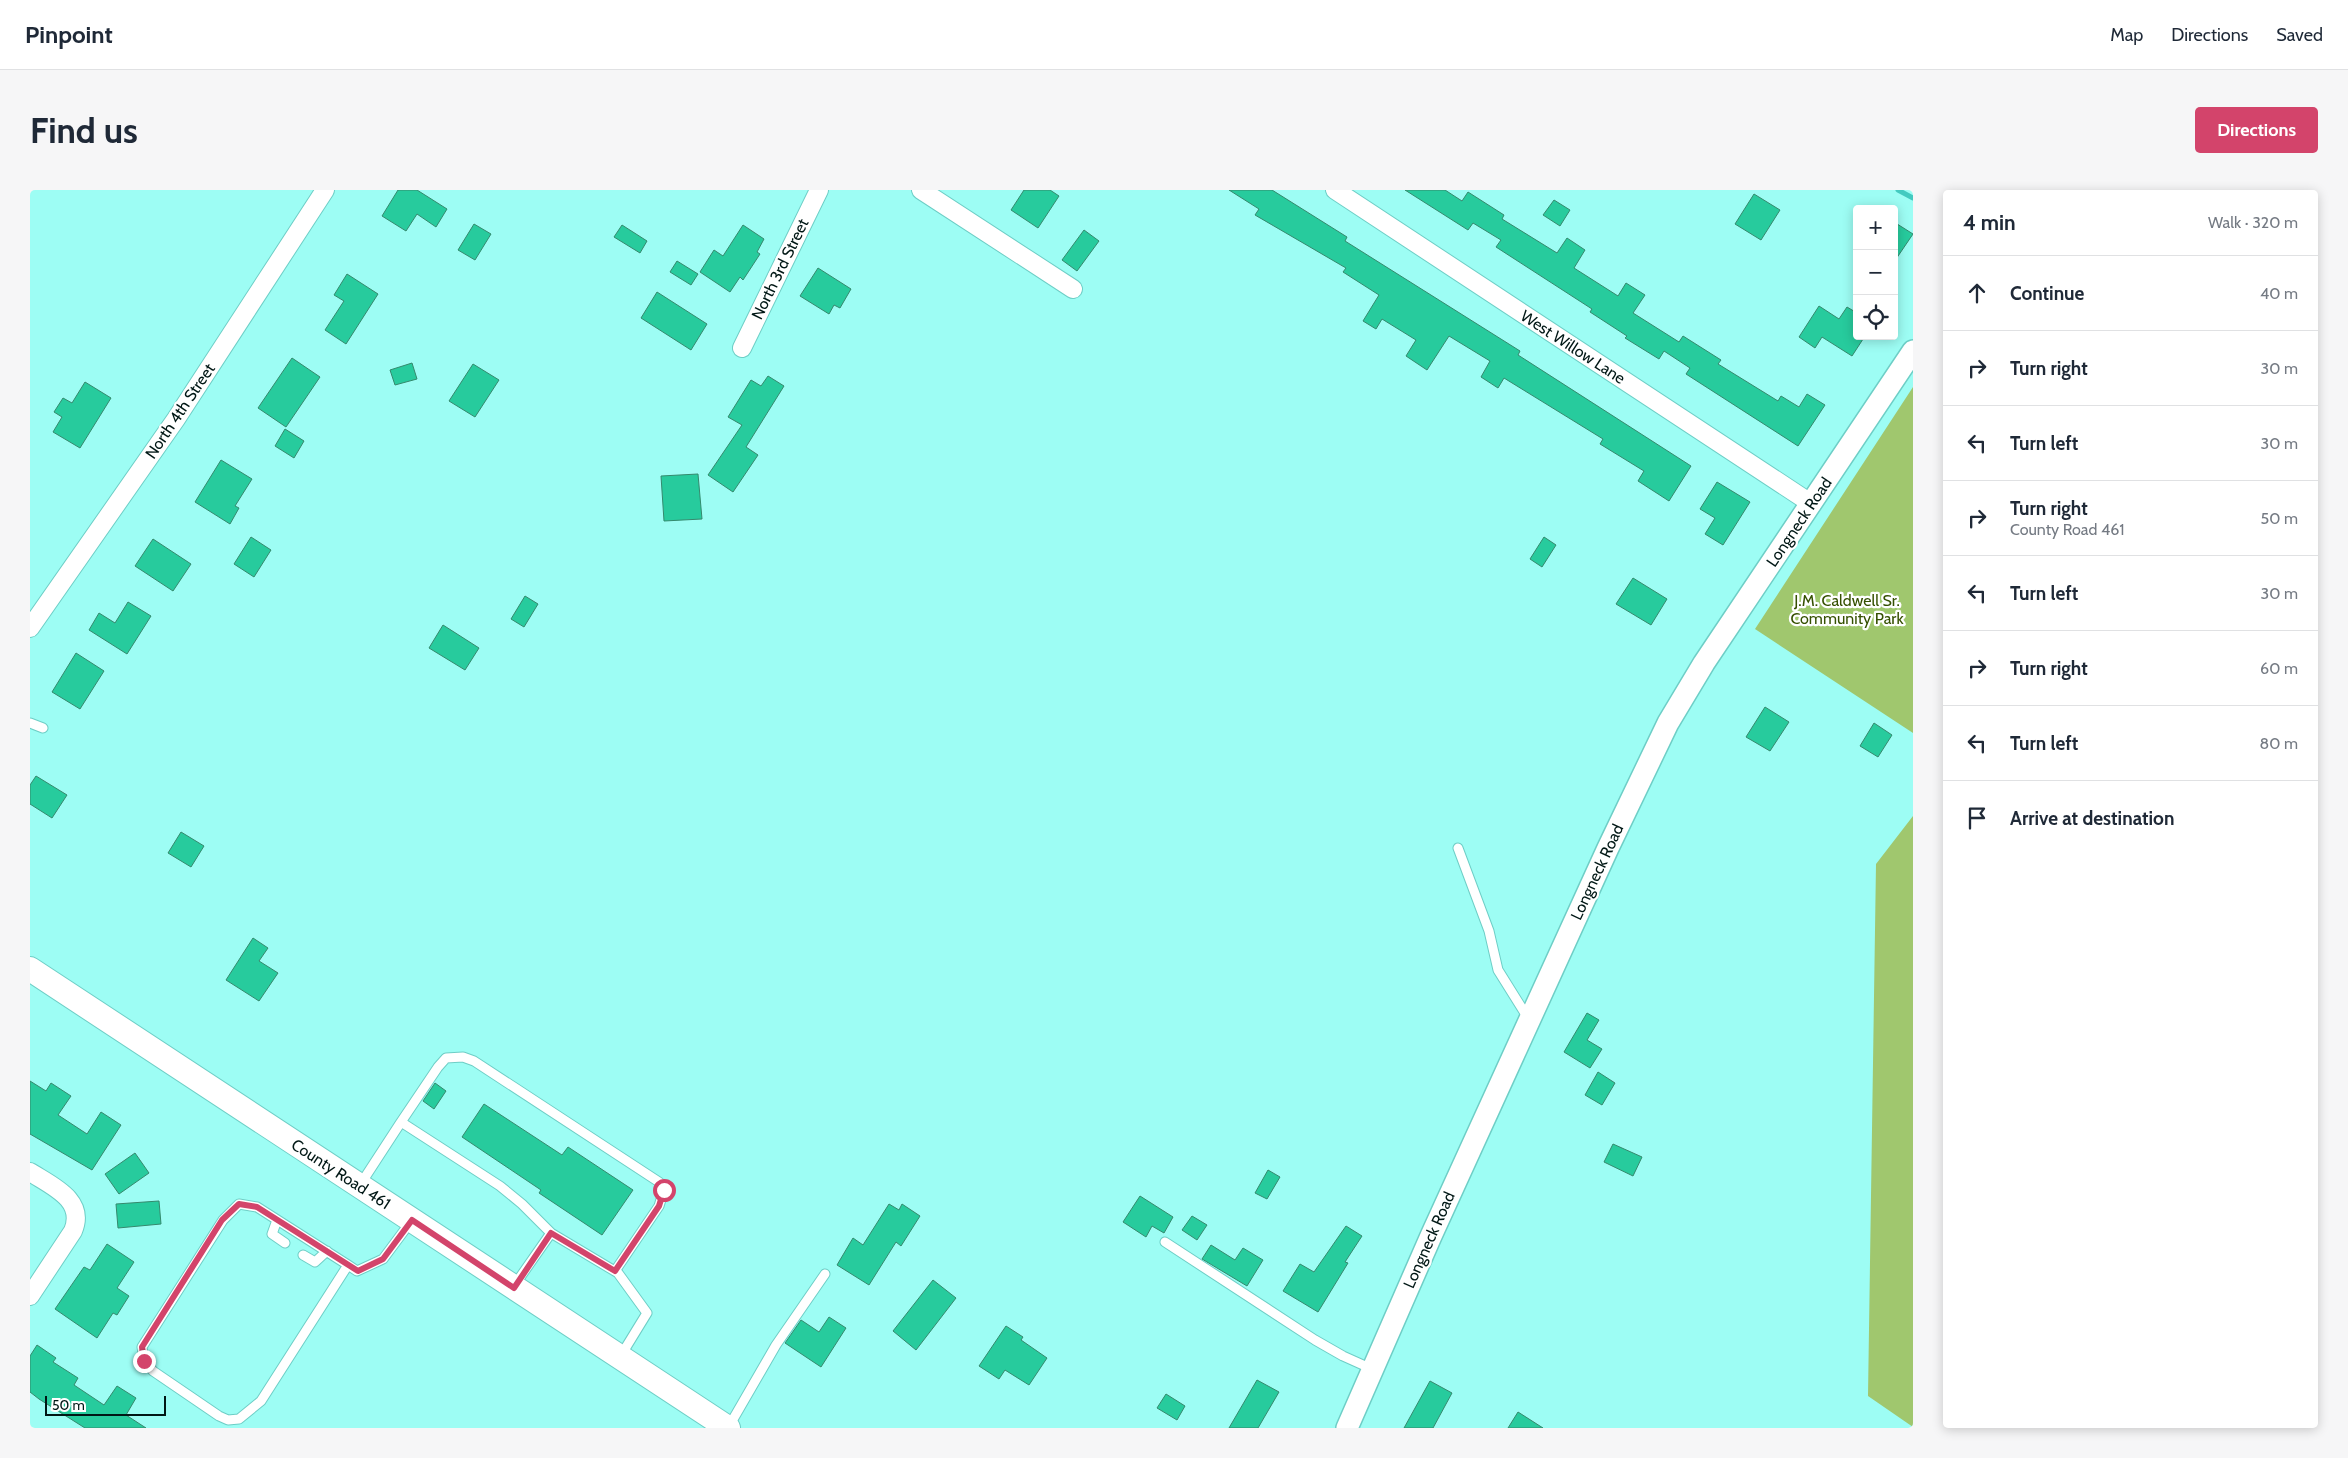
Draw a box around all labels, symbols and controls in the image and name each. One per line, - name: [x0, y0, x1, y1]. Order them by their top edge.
- text: Pinpoint: [25, 20, 113, 49]
- text: Map: [2110, 24, 2143, 46]
- text: Directions: [2171, 24, 2248, 46]
- text: Saved: [2276, 24, 2323, 46]
- button: Directions: [2195, 107, 2318, 153]
- text: Find us: [30, 109, 138, 152]
- map controls: [1853, 205, 1898, 340]
- button: +: [1853, 205, 1898, 250]
- text: 4 min: [1963, 210, 2016, 235]
- text: Walk · 320 m: [2208, 213, 2298, 232]
- street label: North 3rd Street: [747, 215, 813, 322]
- button: −: [1853, 250, 1898, 295]
- icon: ahead: [1963, 279, 1991, 307]
- text: Continue: [2010, 282, 2084, 305]
- text: 40 m: [2260, 284, 2298, 303]
- button: locate: [1853, 295, 1898, 340]
- street label: West Willow Lane: [1517, 306, 1629, 388]
- icon: right: [1963, 354, 1991, 382]
- text: Turn right: [2010, 357, 2088, 380]
- street label: North 4th Street: [141, 359, 219, 462]
- text: 30 m: [2261, 359, 2298, 378]
- icon: left: [1963, 429, 1991, 457]
- text: Turn left: [2010, 432, 2078, 455]
- text: 30 m: [2261, 434, 2298, 453]
- street label: Longneck Road: [1762, 474, 1836, 570]
- text: Turn right: [2010, 497, 2088, 520]
- icon: right: [1963, 504, 1991, 532]
- text: 50 m: [2261, 509, 2298, 528]
- text: County Road 461: [2010, 520, 2124, 539]
- icon: left: [1963, 579, 1991, 607]
- text: Turn left: [2010, 582, 2078, 605]
- text: 30 m: [2261, 584, 2298, 603]
- park label: J.M. Caldwell Sr. Community Park: [1790, 591, 1904, 628]
- icon: right: [1963, 654, 1991, 682]
- text: Turn right: [2010, 657, 2088, 680]
- text: 60 m: [2260, 659, 2298, 678]
- icon: left: [1963, 729, 1991, 757]
- text: Turn left: [2010, 732, 2078, 755]
- text: 80 m: [2260, 734, 2298, 753]
- icon: arrive: [1963, 804, 1991, 832]
- text: Arrive at destination: [2010, 807, 2174, 830]
- street label: Longneck Road: [1567, 821, 1627, 923]
- street label: County Road 461: [288, 1135, 394, 1213]
- route start: [653, 1179, 676, 1202]
- street label: Longneck Road: [1399, 1189, 1459, 1291]
- route end: [133, 1350, 156, 1373]
- scale bar: [45, 1393, 166, 1416]
- text: 50 m: [52, 1396, 85, 1414]

